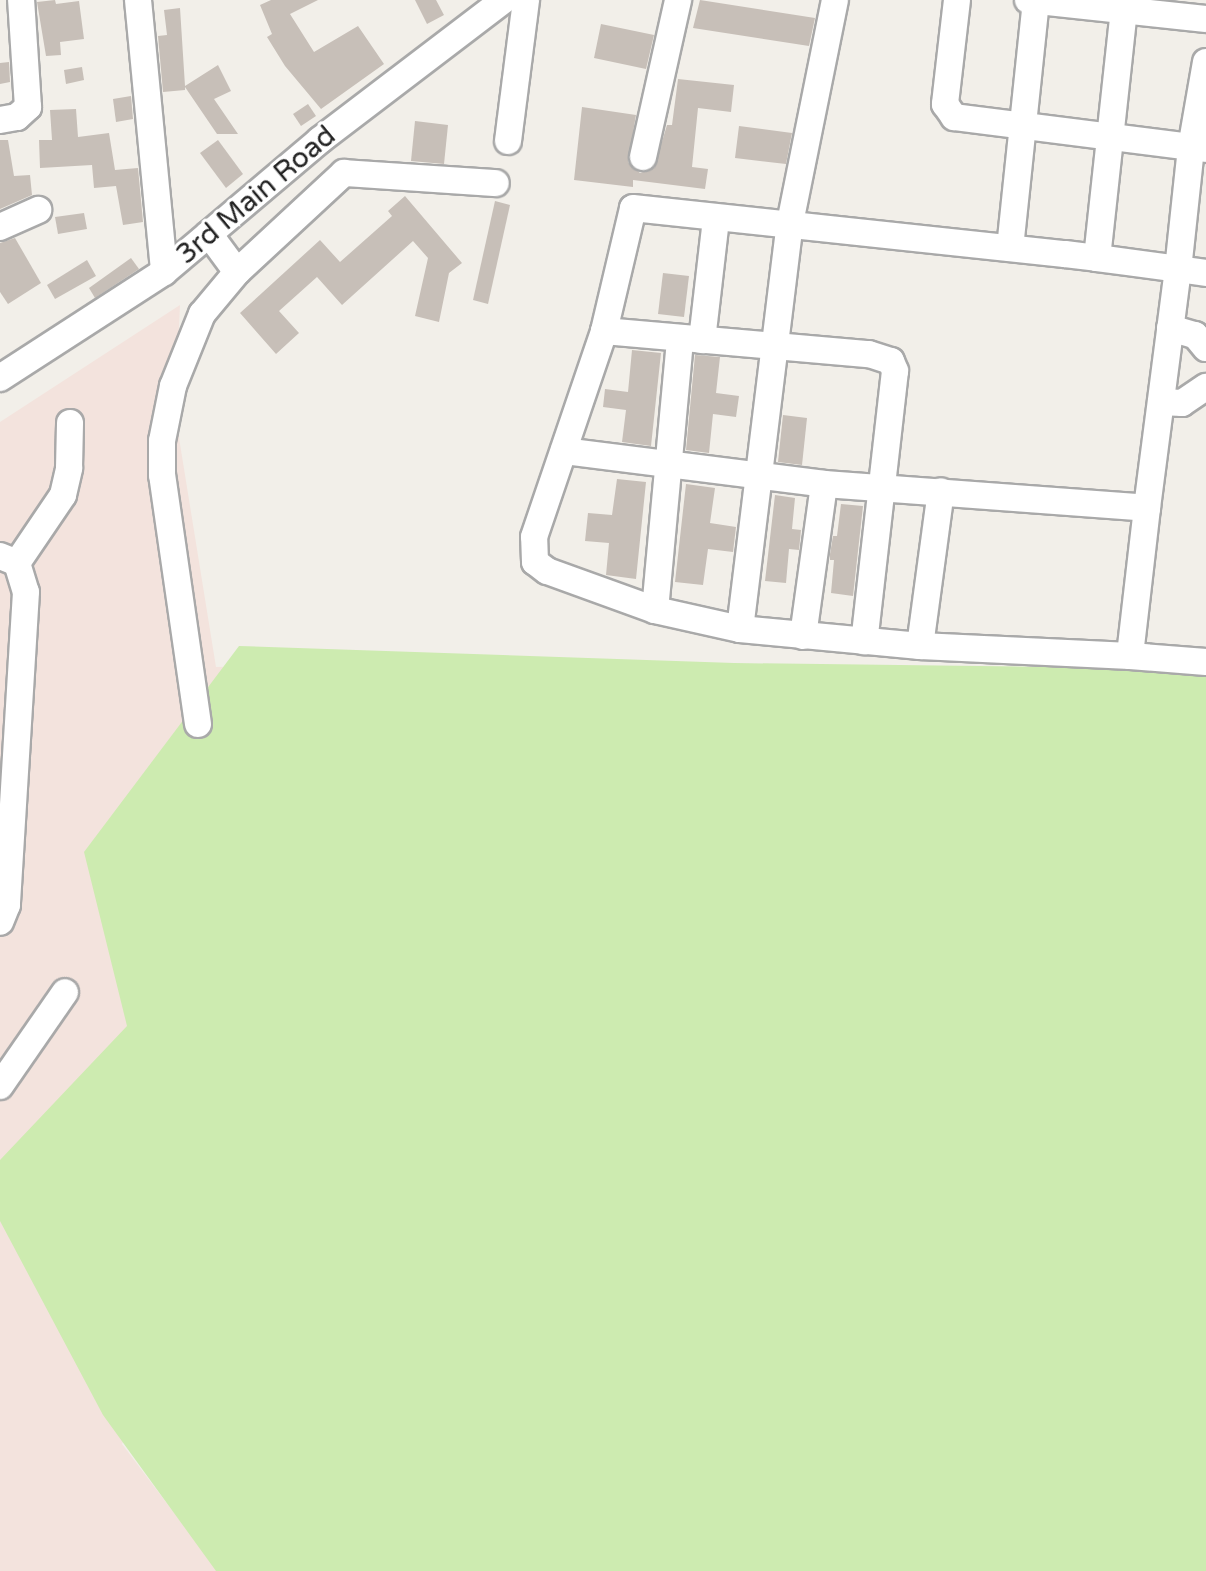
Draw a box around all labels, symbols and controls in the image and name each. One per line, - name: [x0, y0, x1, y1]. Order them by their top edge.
- street label: 3rd Main Road: [170, 119, 342, 271]

